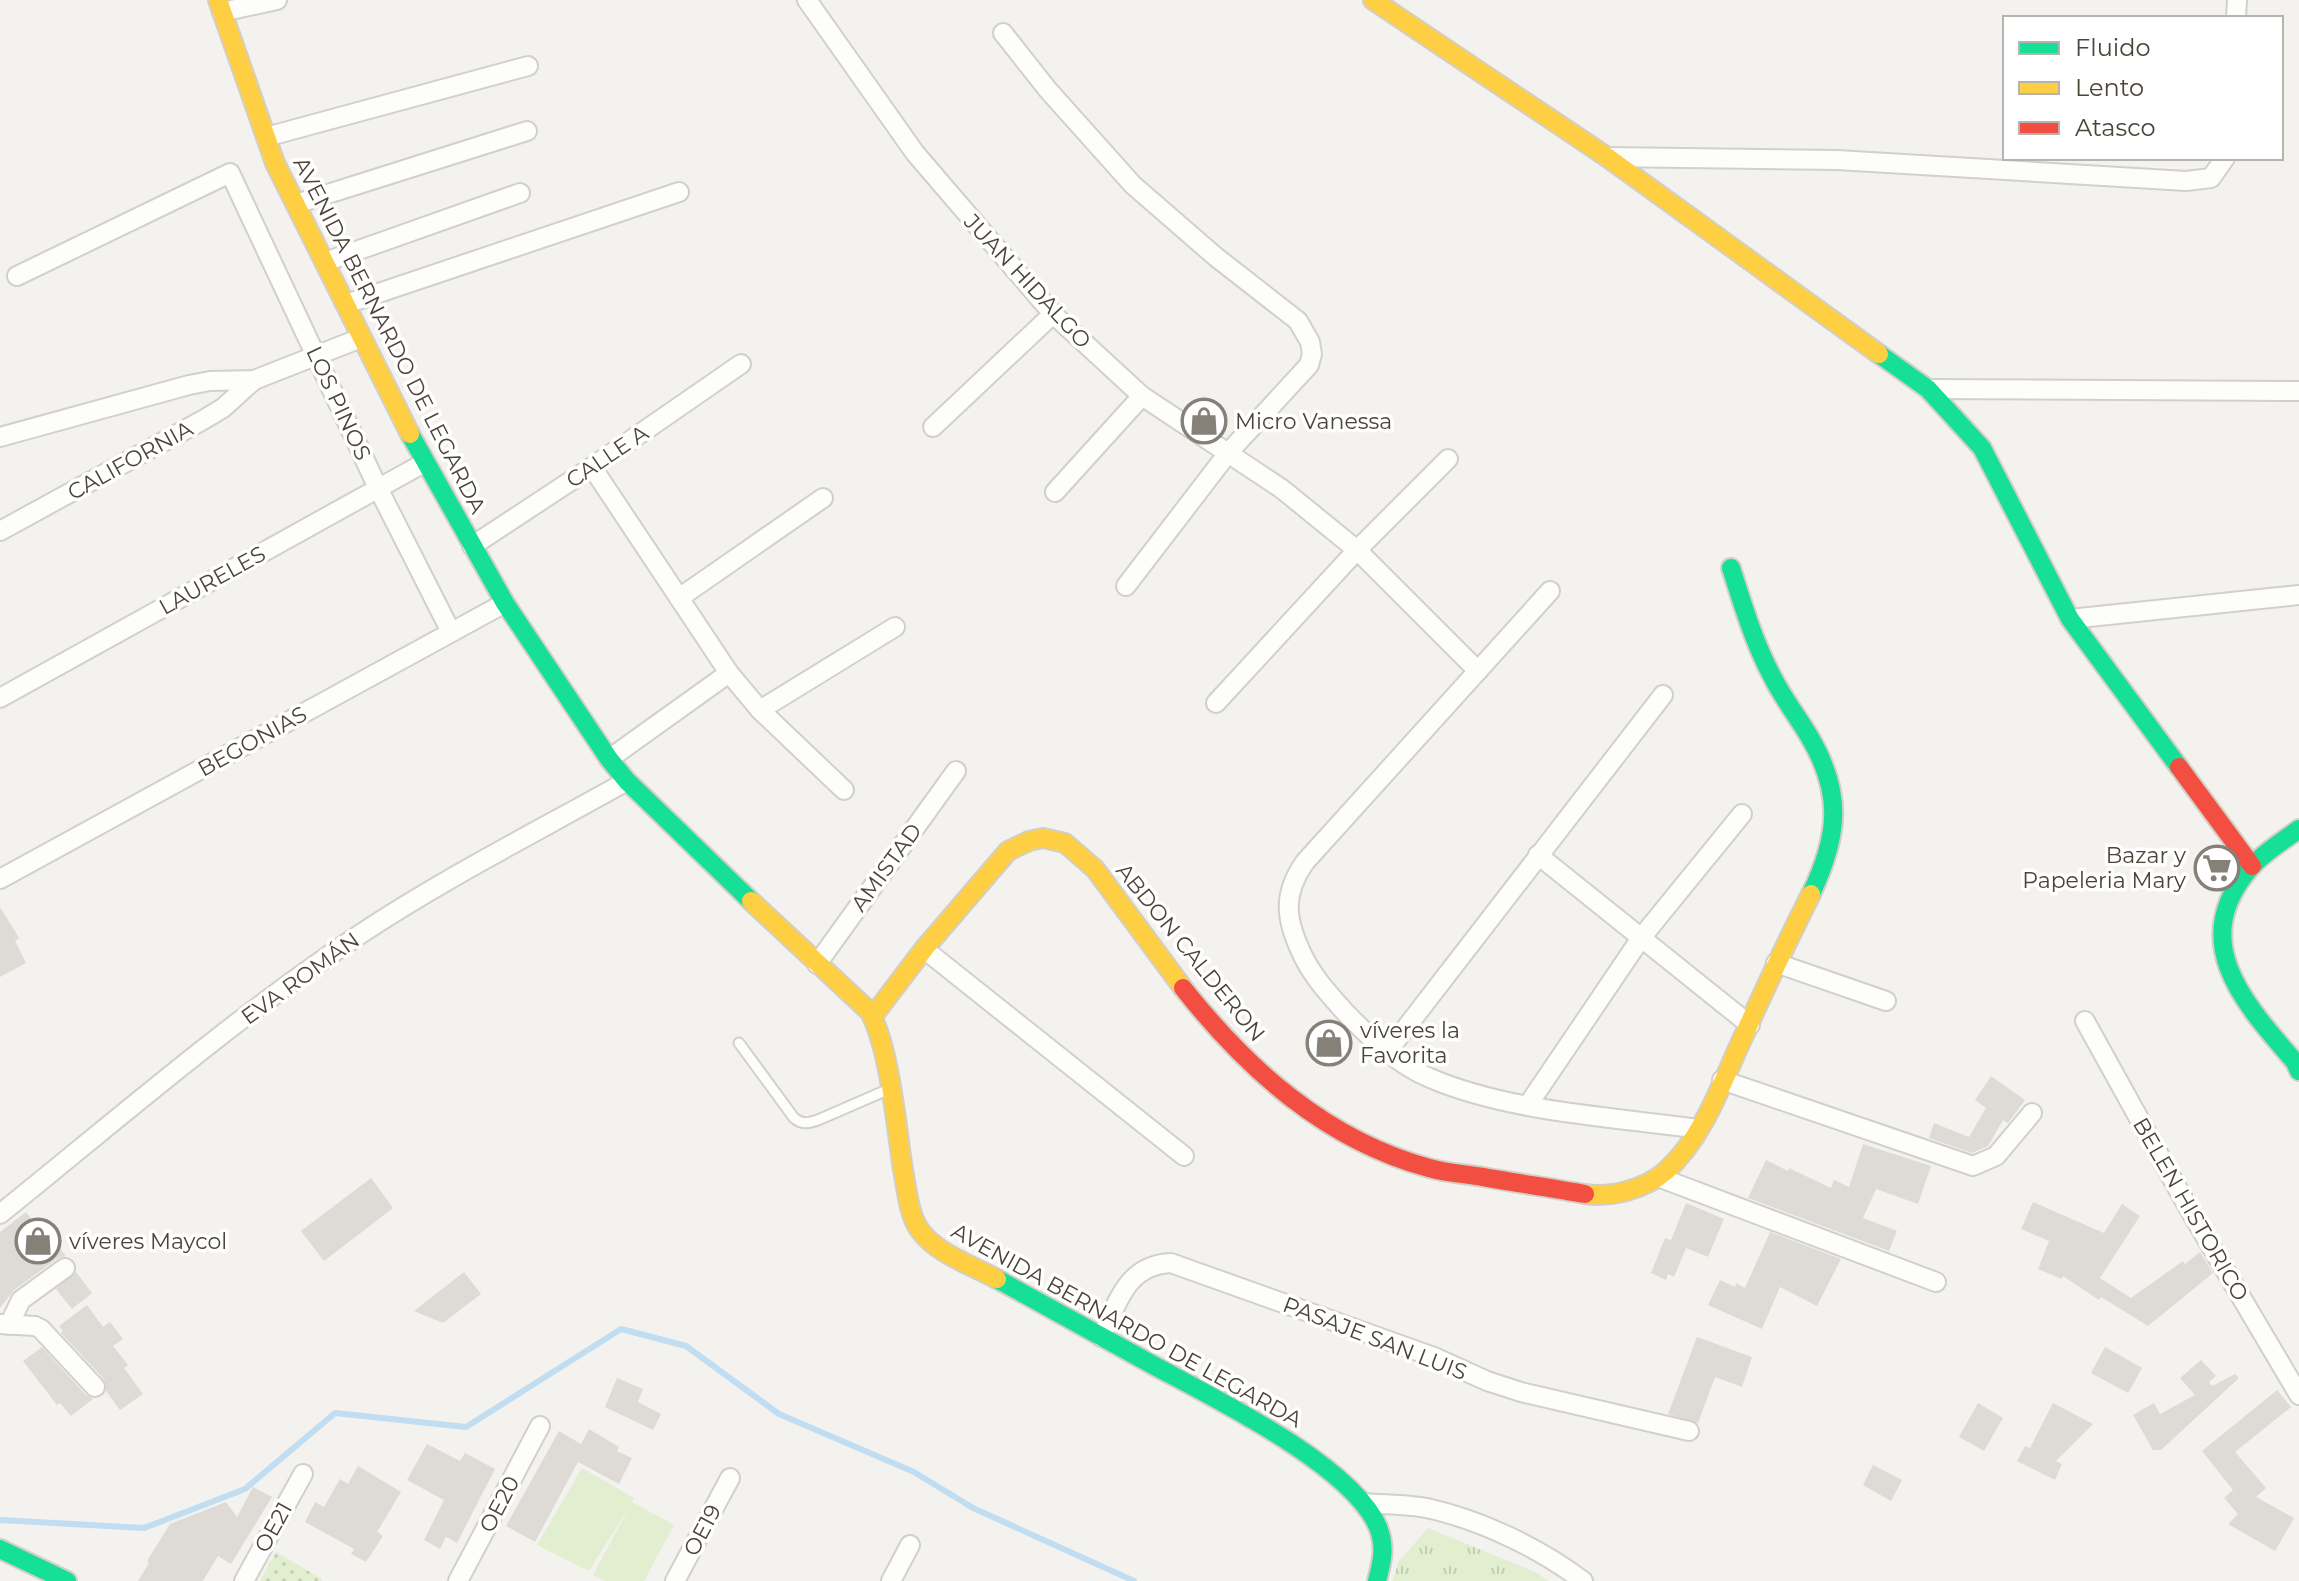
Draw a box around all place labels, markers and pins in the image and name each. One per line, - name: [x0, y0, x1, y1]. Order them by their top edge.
- shop icon: Micro Vanessa: [1180, 397, 1228, 445]
- place label: Micro Vanessa: [1235, 408, 1392, 435]
- place label: Bazar y Papeleria Mary: [2022, 842, 2186, 894]
- supermarket icon: Bazar y Papeleria Mary: [2193, 844, 2241, 892]
- place label: víveres la Favorita: [1360, 1017, 1460, 1069]
- shop icon: víveres la Favorita: [1305, 1019, 1353, 1067]
- shop icon: víveres Maycol: [14, 1217, 62, 1265]
- place label: víveres Maycol: [69, 1228, 227, 1255]

